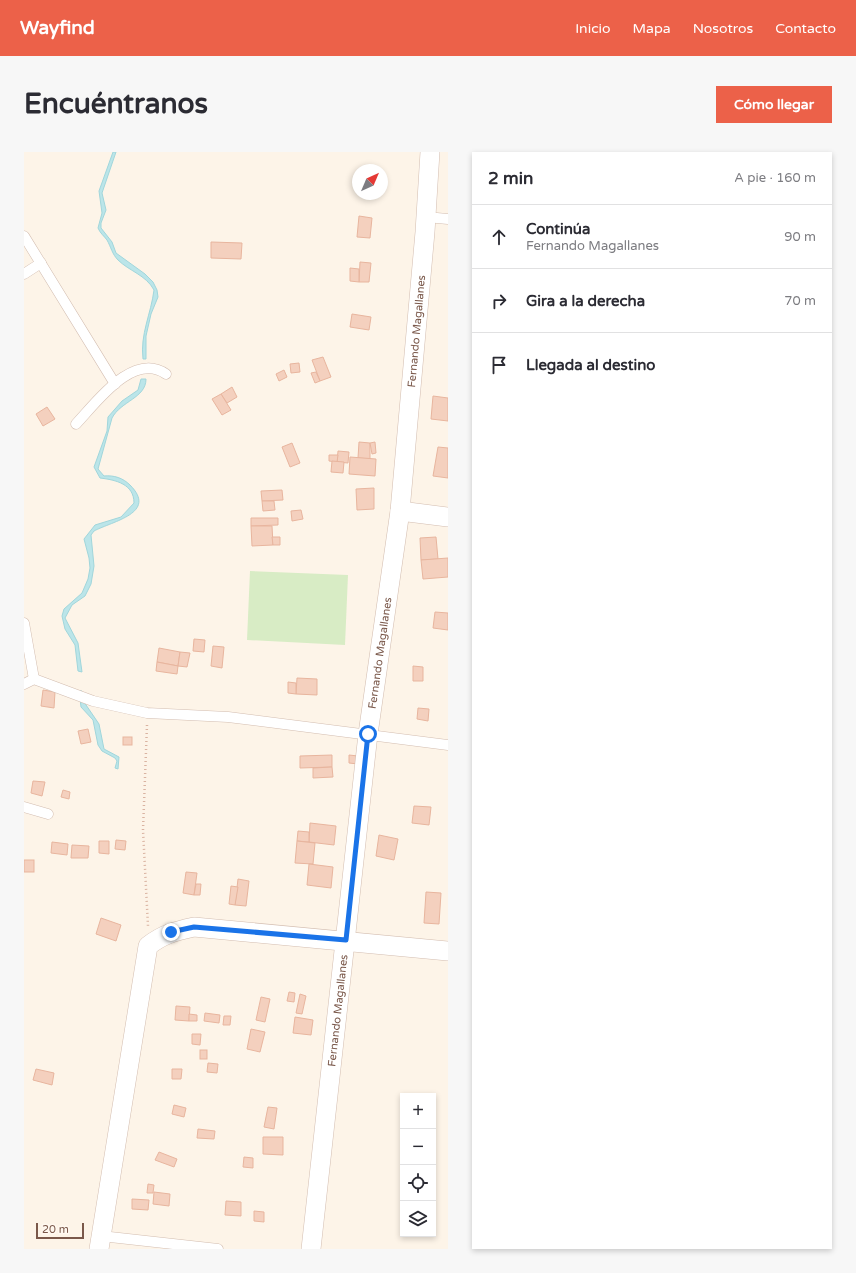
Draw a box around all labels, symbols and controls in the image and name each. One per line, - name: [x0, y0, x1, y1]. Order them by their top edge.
- text: Wayfind: [20, 17, 95, 39]
- text: Inicio: [575, 20, 611, 37]
- text: Mapa: [633, 20, 671, 37]
- text: Nosotros: [693, 20, 753, 37]
- text: Contacto: [775, 20, 836, 37]
- button: Cómo llegar: [716, 86, 832, 123]
- text: Encuéntranos: [24, 87, 208, 121]
- north arrow: [352, 164, 388, 200]
- text: 2 min: [488, 168, 533, 189]
- text: A pie · 160 m: [734, 170, 816, 186]
- text: Continúa: [526, 220, 590, 238]
- icon: ahead: [488, 226, 510, 248]
- text: 90 m: [784, 229, 816, 245]
- text: Fernando Magallanes: [526, 238, 659, 254]
- street label: Fernando Magallanes: [405, 274, 428, 388]
- icon: right: [488, 290, 510, 312]
- text: Gira a la derecha: [526, 292, 645, 310]
- text: 70 m: [784, 293, 816, 309]
- icon: arrive: [488, 354, 510, 376]
- text: Llegada al destino: [526, 356, 655, 374]
- street label: Fernando Magallanes: [365, 596, 394, 710]
- route start: [359, 725, 377, 743]
- route end: [162, 923, 180, 941]
- street label: Fernando Magallanes: [325, 954, 350, 1067]
- map controls: [400, 1093, 436, 1237]
- button: +: [400, 1093, 436, 1129]
- button: −: [400, 1129, 436, 1165]
- button: locate: [400, 1165, 436, 1201]
- button: layers: [400, 1201, 436, 1237]
- scale bar: [36, 1221, 84, 1240]
- text: 20 m: [42, 1223, 69, 1236]

